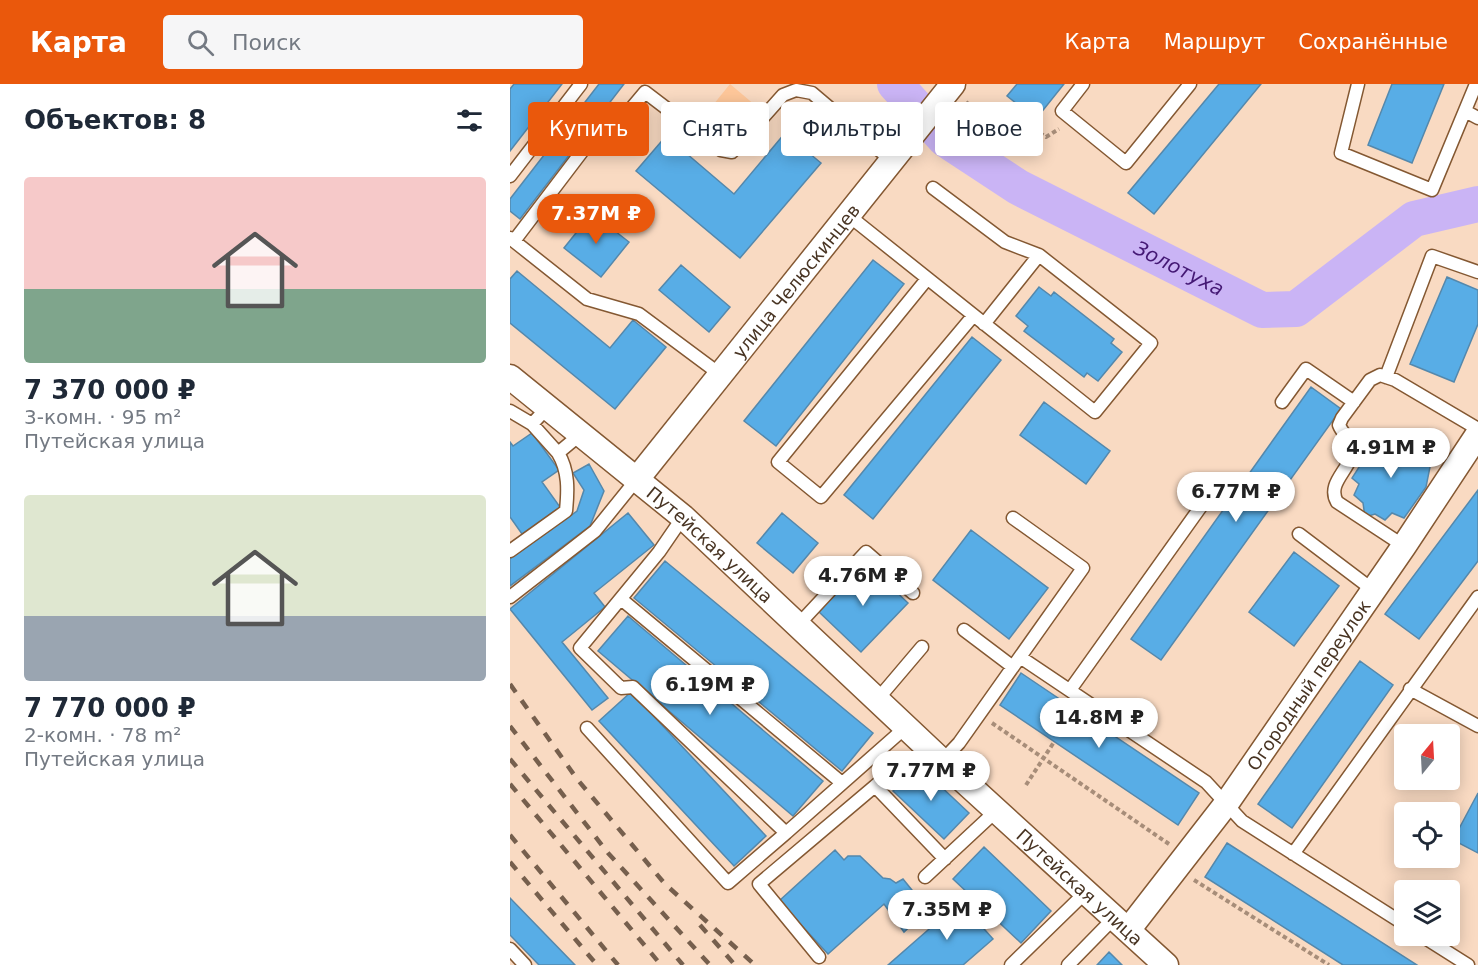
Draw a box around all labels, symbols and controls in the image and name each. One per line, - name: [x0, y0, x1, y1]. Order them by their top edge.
- search box: [163, 15, 583, 69]
- text: Карта: [30, 26, 127, 59]
- icon: search: [184, 26, 217, 59]
- text: Поиск: [232, 30, 302, 55]
- text: Карта: [1065, 30, 1131, 54]
- text: Маршрут: [1164, 30, 1265, 54]
- text: Сохранённые: [1298, 30, 1448, 54]
- chip: Купить: [528, 102, 649, 156]
- chip: Снять: [661, 102, 769, 156]
- chip: Фильтры: [781, 102, 923, 156]
- chip: Новое: [935, 102, 1043, 156]
- icon: filters: [453, 104, 486, 137]
- text: Объектов: 8: [24, 105, 206, 135]
- pin: 7.37M ₽: [541, 194, 651, 245]
- street label: улица Челюскинцев: [728, 199, 864, 362]
- text: 7.37M ₽: [551, 201, 641, 225]
- icon: home: [201, 216, 309, 324]
- water label: Золотуха: [1130, 235, 1228, 301]
- text: 7 370 000 ₽: [24, 375, 196, 405]
- text: 3-комн. · 95 m²: [24, 405, 181, 429]
- pin: 4.91M ₽: [1336, 428, 1446, 479]
- text: Путейская улица: [24, 429, 205, 453]
- text: 4.91M ₽: [1346, 435, 1436, 459]
- pin: 6.77M ₽: [1181, 472, 1291, 523]
- text: 6.77M ₽: [1191, 479, 1281, 503]
- street label: Путейская улица: [643, 482, 778, 607]
- icon: home: [201, 534, 309, 642]
- pin: 4.76M ₽: [808, 556, 918, 607]
- text: 4.76M ₽: [818, 563, 908, 587]
- street label: Огородный переулок: [1242, 595, 1374, 774]
- pin: 6.19M ₽: [655, 665, 765, 716]
- text: 6.19M ₽: [665, 672, 755, 696]
- text: 7 770 000 ₽: [24, 693, 196, 723]
- pin: 14.8M ₽: [1044, 698, 1154, 749]
- text: 14.8M ₽: [1054, 705, 1144, 729]
- text: 2-комн. · 78 m²: [24, 723, 181, 747]
- north arrow: [1394, 724, 1460, 790]
- map controls: [1394, 724, 1460, 946]
- text: Путейская улица: [24, 747, 205, 771]
- pin: 7.77M ₽: [876, 751, 986, 802]
- text: 7.77M ₽: [886, 758, 976, 782]
- button: locate: [1394, 802, 1460, 868]
- street label: Путейская улица: [1013, 824, 1147, 949]
- button: layers: [1394, 880, 1460, 946]
- pin: 7.35M ₽: [892, 890, 1002, 941]
- text: 7.35M ₽: [902, 897, 992, 921]

